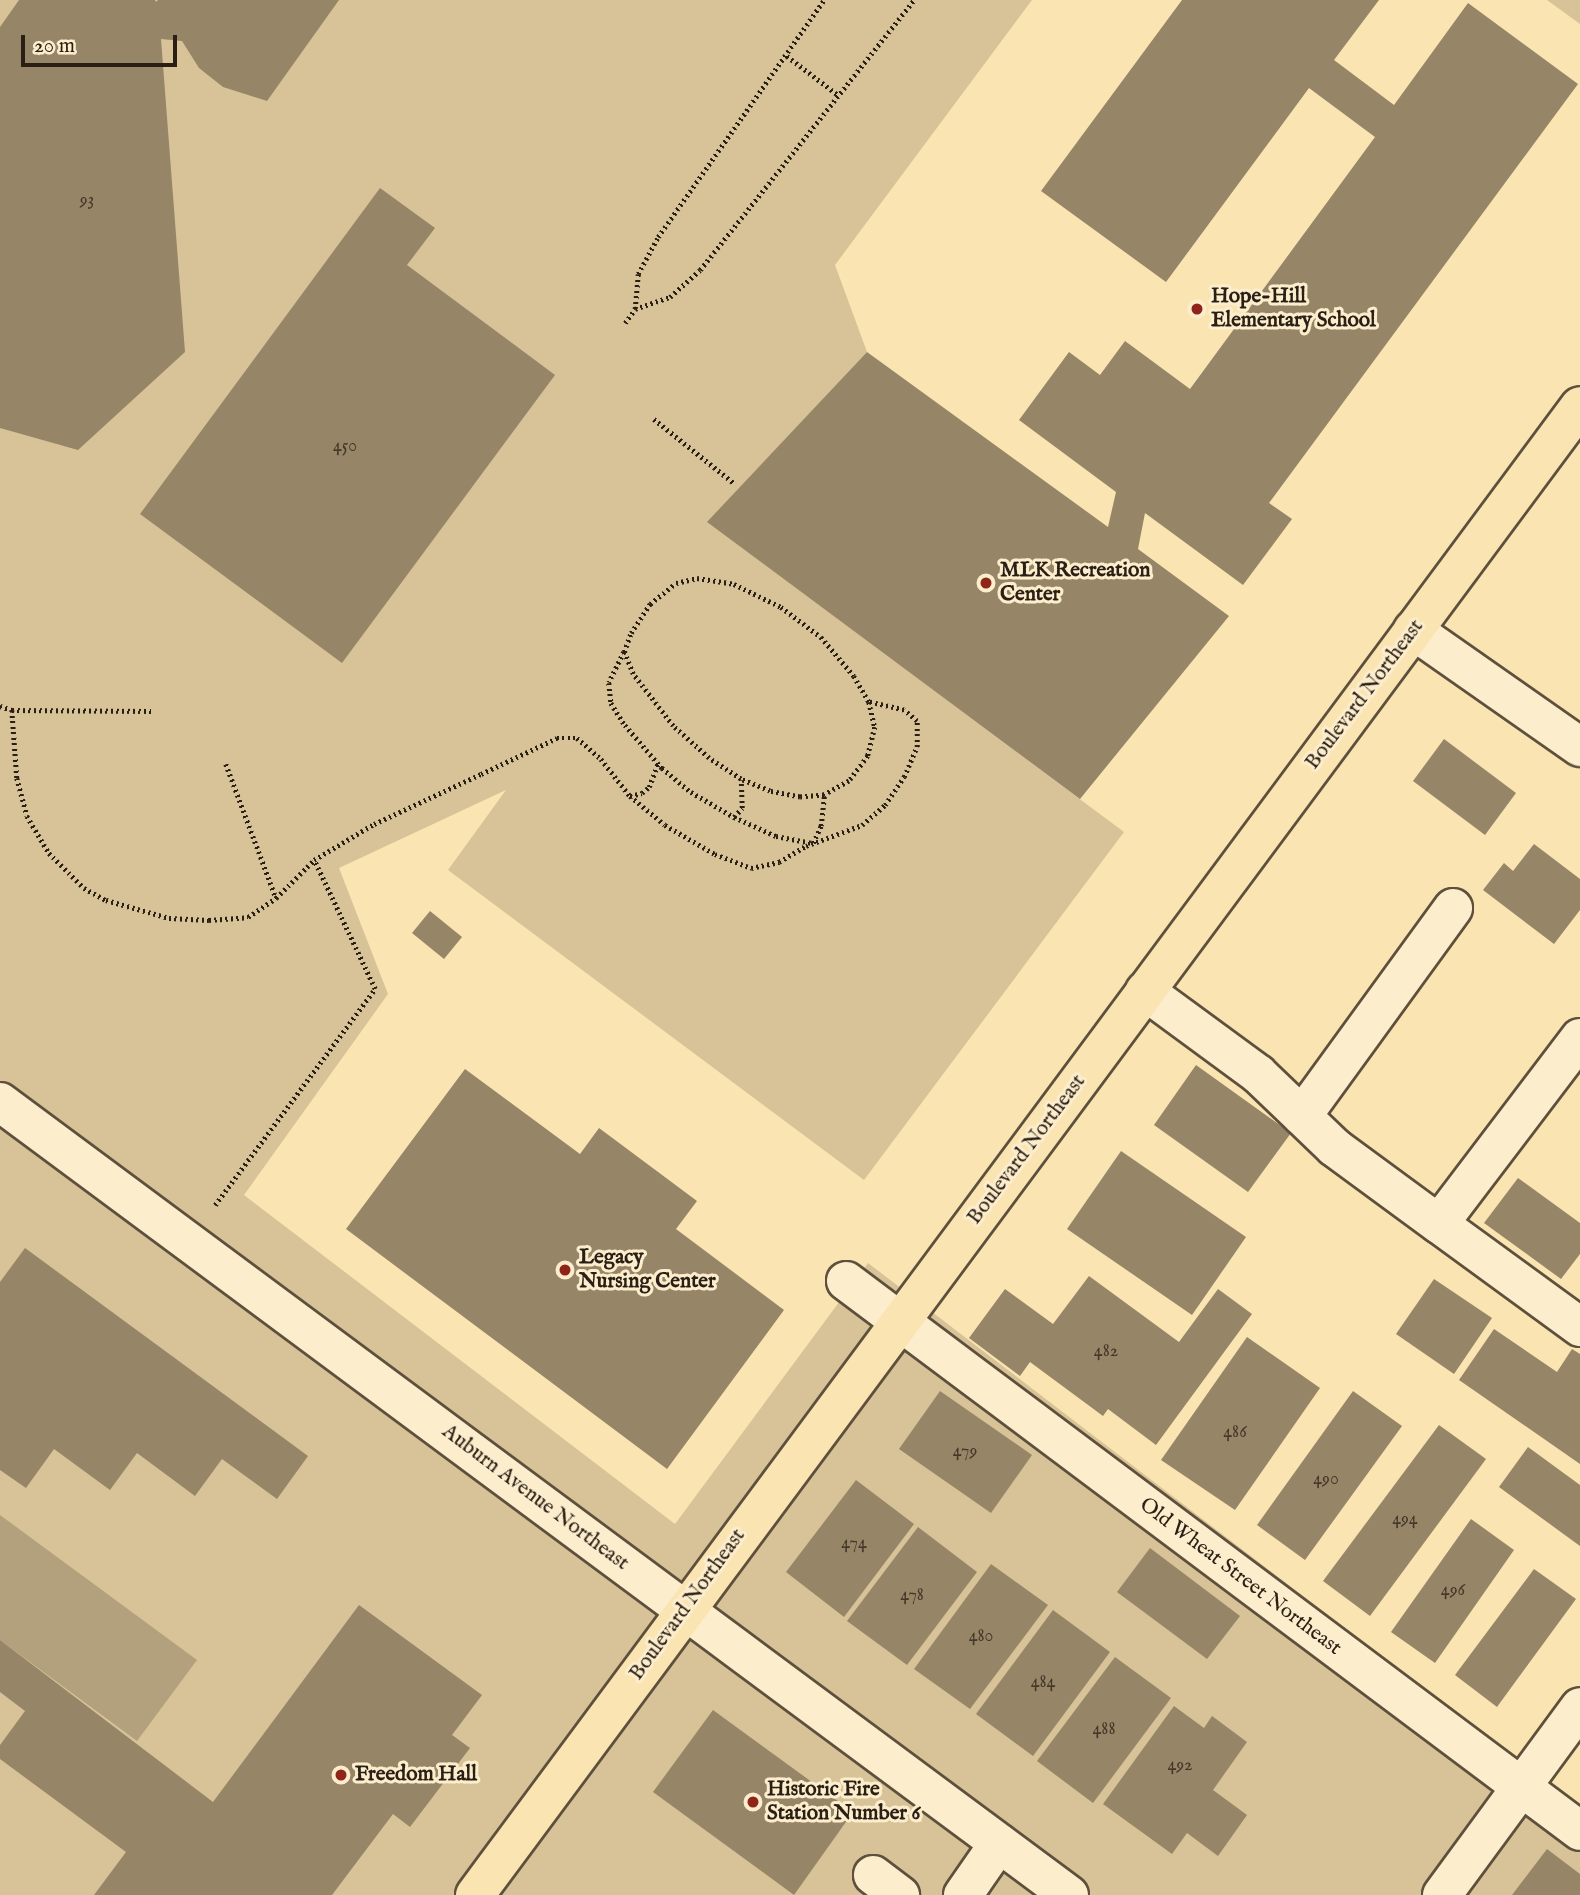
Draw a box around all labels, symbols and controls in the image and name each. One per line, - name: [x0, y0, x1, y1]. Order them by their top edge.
- scale bar: [24, 21, 180, 65]
- text: 20 m: [34, 33, 75, 60]
- house number: 93: [80, 190, 94, 212]
- place label: Hope-Hill Elementary School: [1211, 284, 1376, 334]
- marker: Hope-Hill Elementary School: [1189, 301, 1205, 317]
- house number: 450: [333, 436, 357, 458]
- place label: MLK Recreation Center: [1000, 558, 1150, 608]
- marker: MLK Recreation Center: [978, 575, 994, 591]
- street label: Boulevard Northeast: [1300, 615, 1430, 775]
- street label: Boulevard Northeast: [962, 1070, 1092, 1230]
- place label: Legacy Nursing Center: [579, 1245, 716, 1295]
- marker: Legacy Nursing Center: [557, 1262, 573, 1278]
- house number: 482: [1094, 1341, 1118, 1363]
- street label: Auburn Avenue Northeast: [437, 1419, 633, 1577]
- house number: 486: [1223, 1422, 1247, 1444]
- house number: 479: [953, 1441, 977, 1463]
- house number: 490: [1313, 1469, 1339, 1491]
- street label: Old Wheat Street Northeast: [1134, 1493, 1346, 1661]
- house number: 494: [1392, 1509, 1418, 1531]
- street label: Boulevard Northeast: [625, 1524, 751, 1686]
- house number: 474: [841, 1533, 867, 1555]
- house number: 496: [1441, 1580, 1465, 1602]
- house number: 478: [900, 1585, 924, 1607]
- house number: 480: [969, 1626, 993, 1648]
- house number: 484: [1031, 1672, 1055, 1694]
- house number: 488: [1093, 1719, 1115, 1741]
- house number: 492: [1167, 1755, 1193, 1777]
- place label: Freedom Hall: [355, 1762, 477, 1788]
- marker: Freedom Hall: [333, 1767, 349, 1783]
- place label: Historic Fire Station Number 6: [767, 1777, 920, 1827]
- marker: Historic Fire Station Number 6: [745, 1794, 761, 1810]

